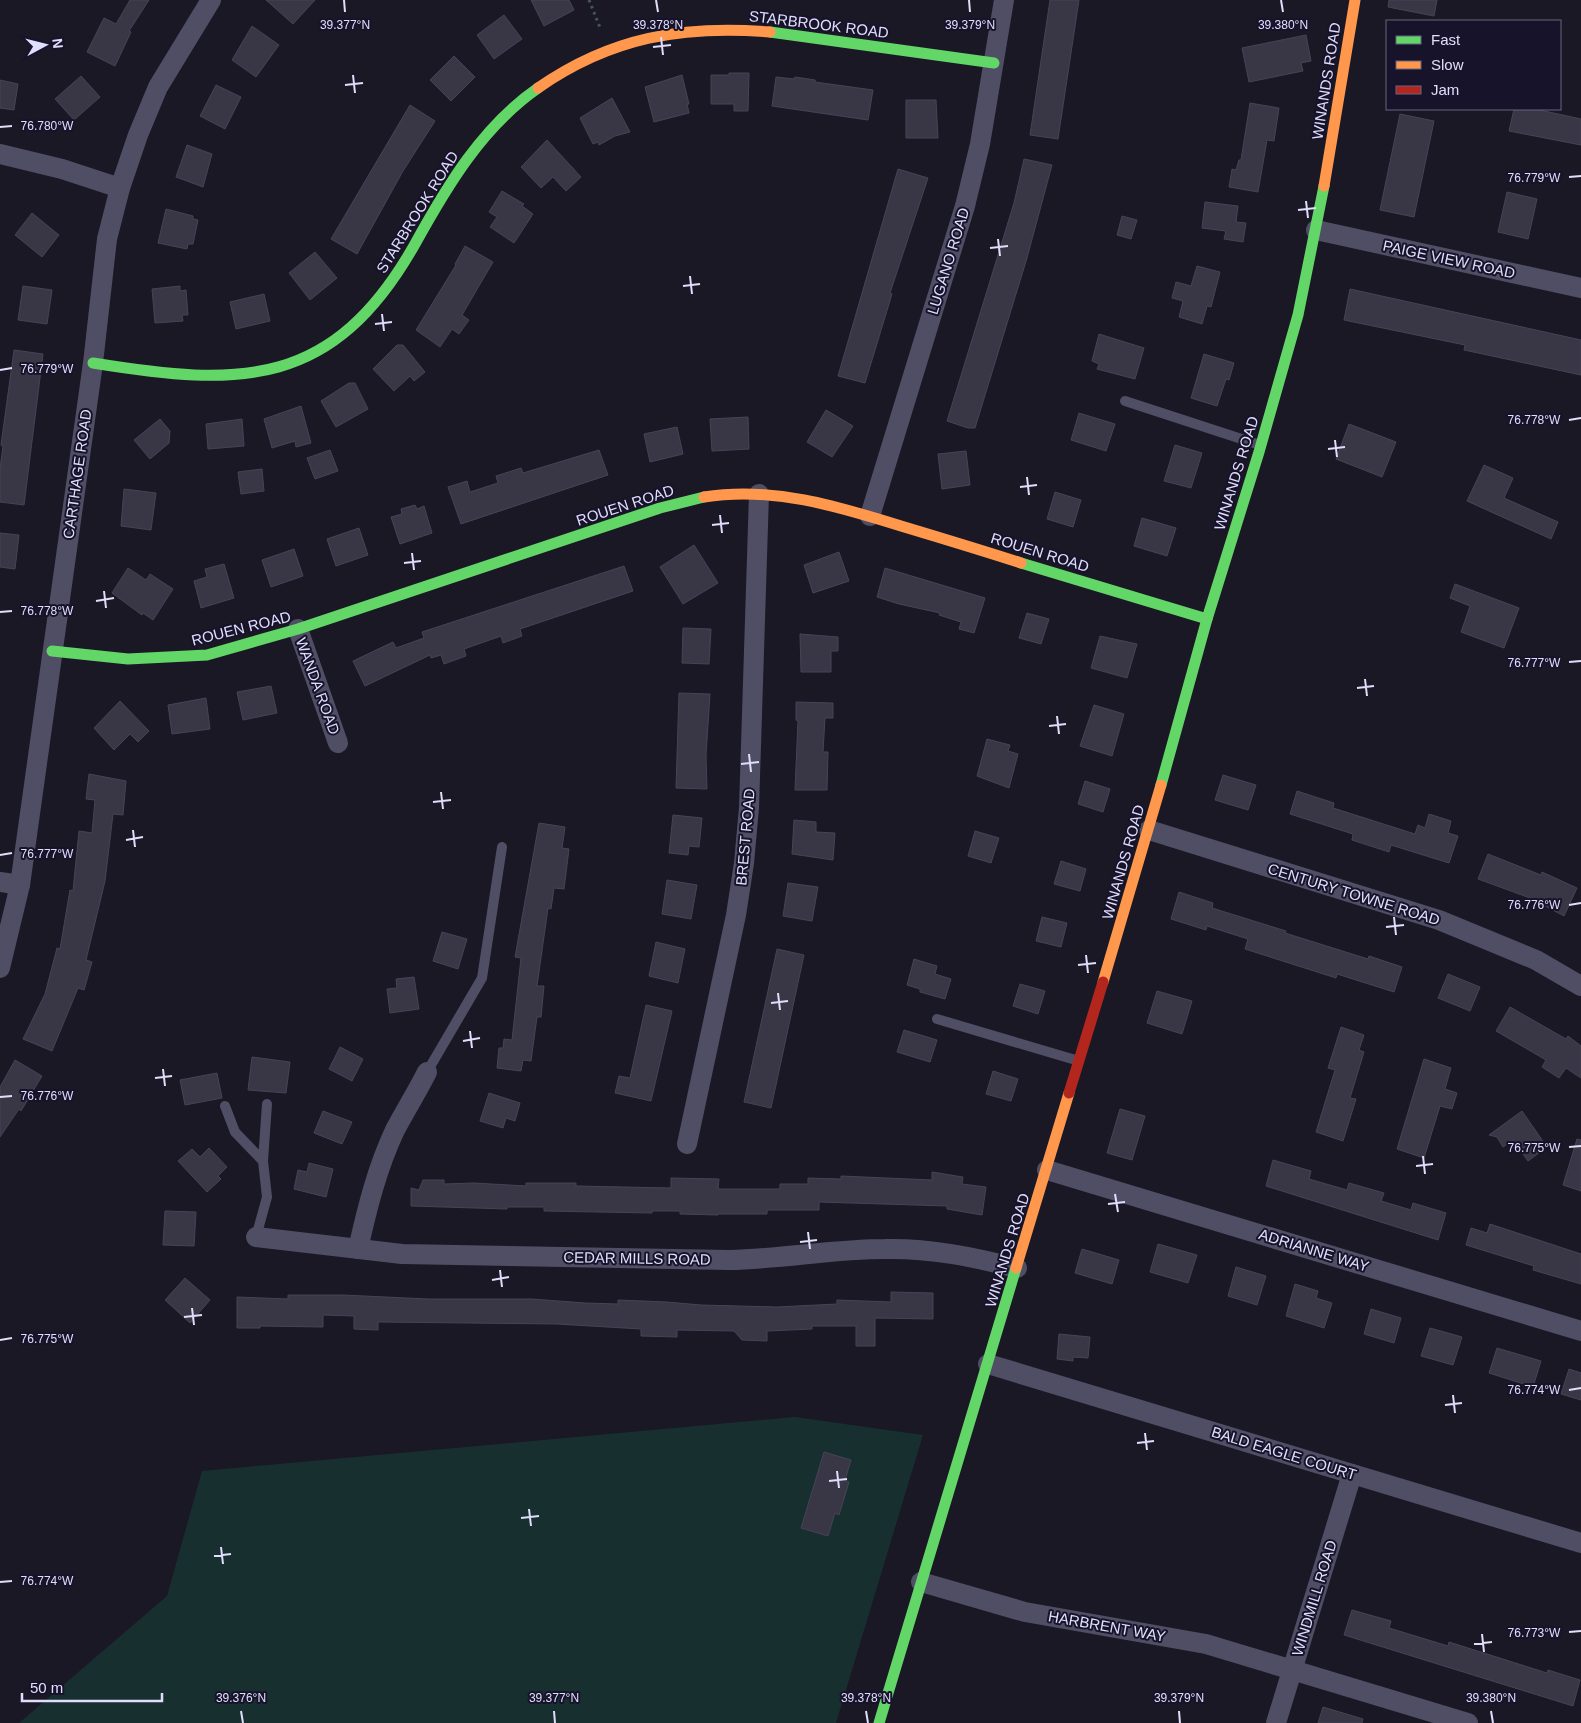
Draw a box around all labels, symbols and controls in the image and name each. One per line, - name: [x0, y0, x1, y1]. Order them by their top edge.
- street label: STARBROOK ROAD: [748, 7, 890, 41]
- text: 39.377°N: [320, 18, 370, 32]
- text: 39.378°N: [633, 18, 683, 32]
- text: 39.379°N: [945, 18, 995, 32]
- text: 39.380°N: [1258, 18, 1308, 32]
- north arrow: [20, 20, 70, 70]
- legend: [1386, 20, 1561, 110]
- street label: WINANDS ROAD: [1308, 21, 1344, 141]
- text: Fast: [1431, 31, 1461, 48]
- text: N: [49, 37, 66, 49]
- text: Slow: [1431, 56, 1464, 73]
- text: Jam: [1431, 81, 1459, 98]
- text: 76.780°W: [21, 119, 74, 133]
- street label: STARBROOK ROAD: [373, 148, 462, 276]
- text: 76.779°W: [1508, 171, 1561, 185]
- street label: LUGANO ROAD: [924, 205, 972, 316]
- street label: PAIGE VIEW ROAD: [1381, 237, 1517, 281]
- text: 76.779°W: [21, 362, 74, 376]
- street label: CARTHAGE ROAD: [59, 408, 95, 540]
- text: 76.778°W: [1508, 413, 1561, 427]
- street label: WINANDS ROAD: [1211, 414, 1261, 532]
- street label: ROUEN ROAD: [574, 481, 676, 529]
- street label: ROUEN ROAD: [989, 529, 1091, 575]
- text: 76.778°W: [21, 604, 74, 618]
- street label: ROUEN ROAD: [190, 607, 293, 649]
- street label: WANDA ROAD: [293, 635, 343, 737]
- text: 76.777°W: [1508, 656, 1561, 670]
- street label: BREST ROAD: [732, 788, 758, 886]
- street label: WINANDS ROAD: [1099, 803, 1148, 921]
- text: 76.777°W: [21, 847, 74, 861]
- street label: CENTURY TOWNE ROAD: [1266, 860, 1442, 928]
- text: 76.776°W: [1508, 898, 1561, 912]
- text: 76.776°W: [21, 1089, 74, 1103]
- text: 76.775°W: [1508, 1141, 1561, 1155]
- street label: WINANDS ROAD: [982, 1191, 1032, 1309]
- street label: ADRIANNE WAY: [1257, 1225, 1371, 1275]
- street label: CEDAR MILLS ROAD: [563, 1248, 711, 1268]
- text: 76.775°W: [21, 1332, 74, 1346]
- text: 76.774°W: [1508, 1383, 1561, 1397]
- street label: BALD EAGLE COURT: [1210, 1423, 1358, 1483]
- street label: WINDMILL ROAD: [1288, 1538, 1340, 1658]
- text: 76.774°W: [21, 1574, 74, 1588]
- street label: HARBRENT WAY: [1047, 1607, 1167, 1645]
- text: 76.773°W: [1508, 1626, 1561, 1640]
- scale bar: [22, 1670, 162, 1702]
- text: 50 m: [30, 1679, 63, 1696]
- text: 39.376°N: [216, 1691, 266, 1705]
- text: 39.377°N: [529, 1691, 579, 1705]
- text: 39.378°N: [841, 1691, 891, 1705]
- text: 39.379°N: [1154, 1691, 1204, 1705]
- text: 39.380°N: [1466, 1691, 1516, 1705]

